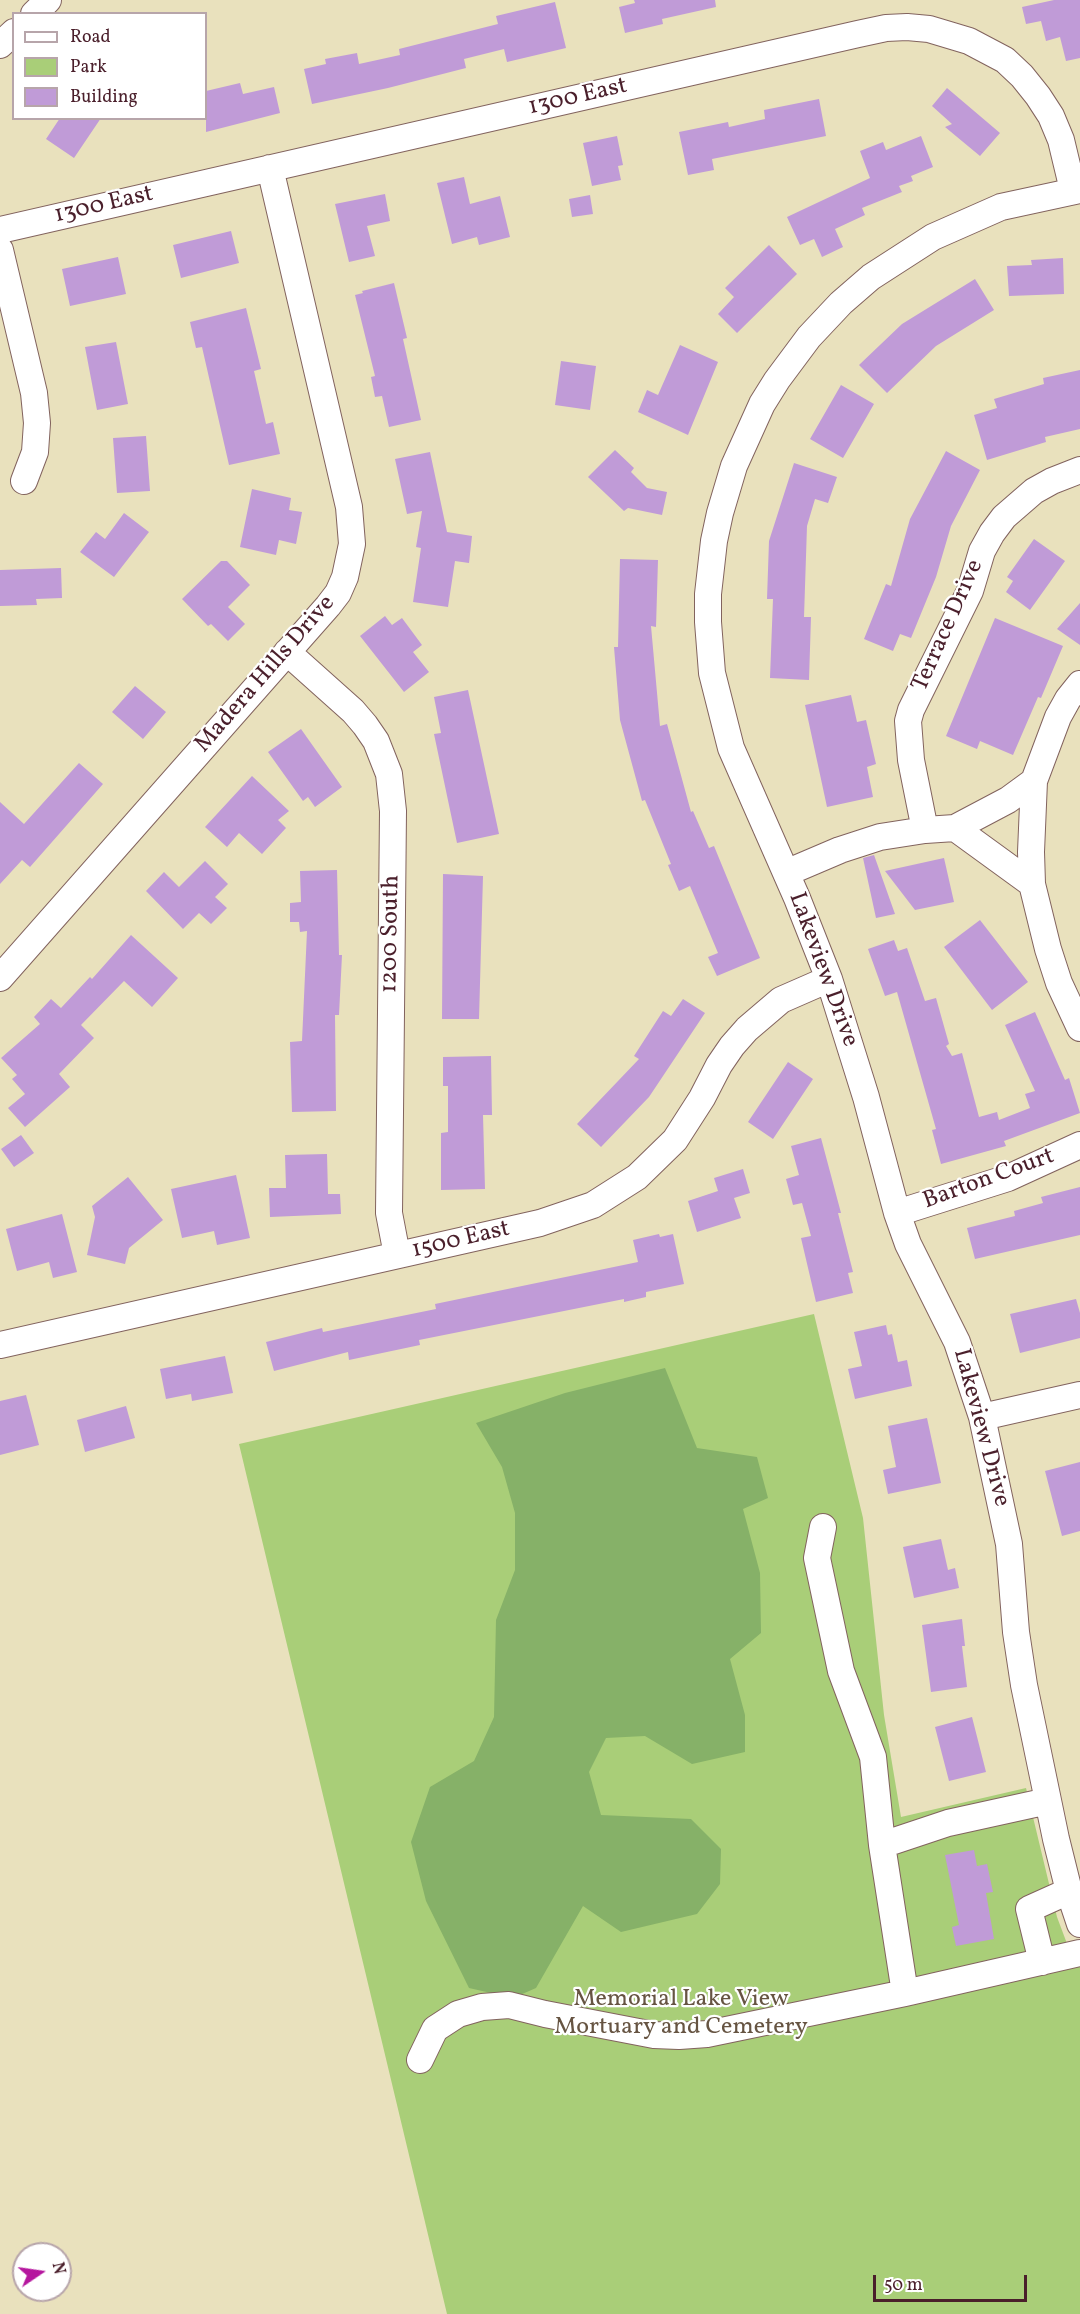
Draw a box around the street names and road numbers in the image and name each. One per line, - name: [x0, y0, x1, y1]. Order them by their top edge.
- street label: 1300 East: [526, 73, 630, 123]
- street label: 1300 East: [52, 181, 156, 231]
- street label: Terrace Drive: [907, 556, 991, 696]
- street label: Madera Hills Drive: [190, 590, 342, 760]
- street label: 1200 South: [377, 875, 407, 993]
- street label: Lakeview Drive: [781, 889, 863, 1051]
- street label: Barton Court: [919, 1143, 1059, 1217]
- street label: 1500 East: [409, 1216, 513, 1266]
- street label: Lakeview Drive: [945, 1346, 1015, 1510]

